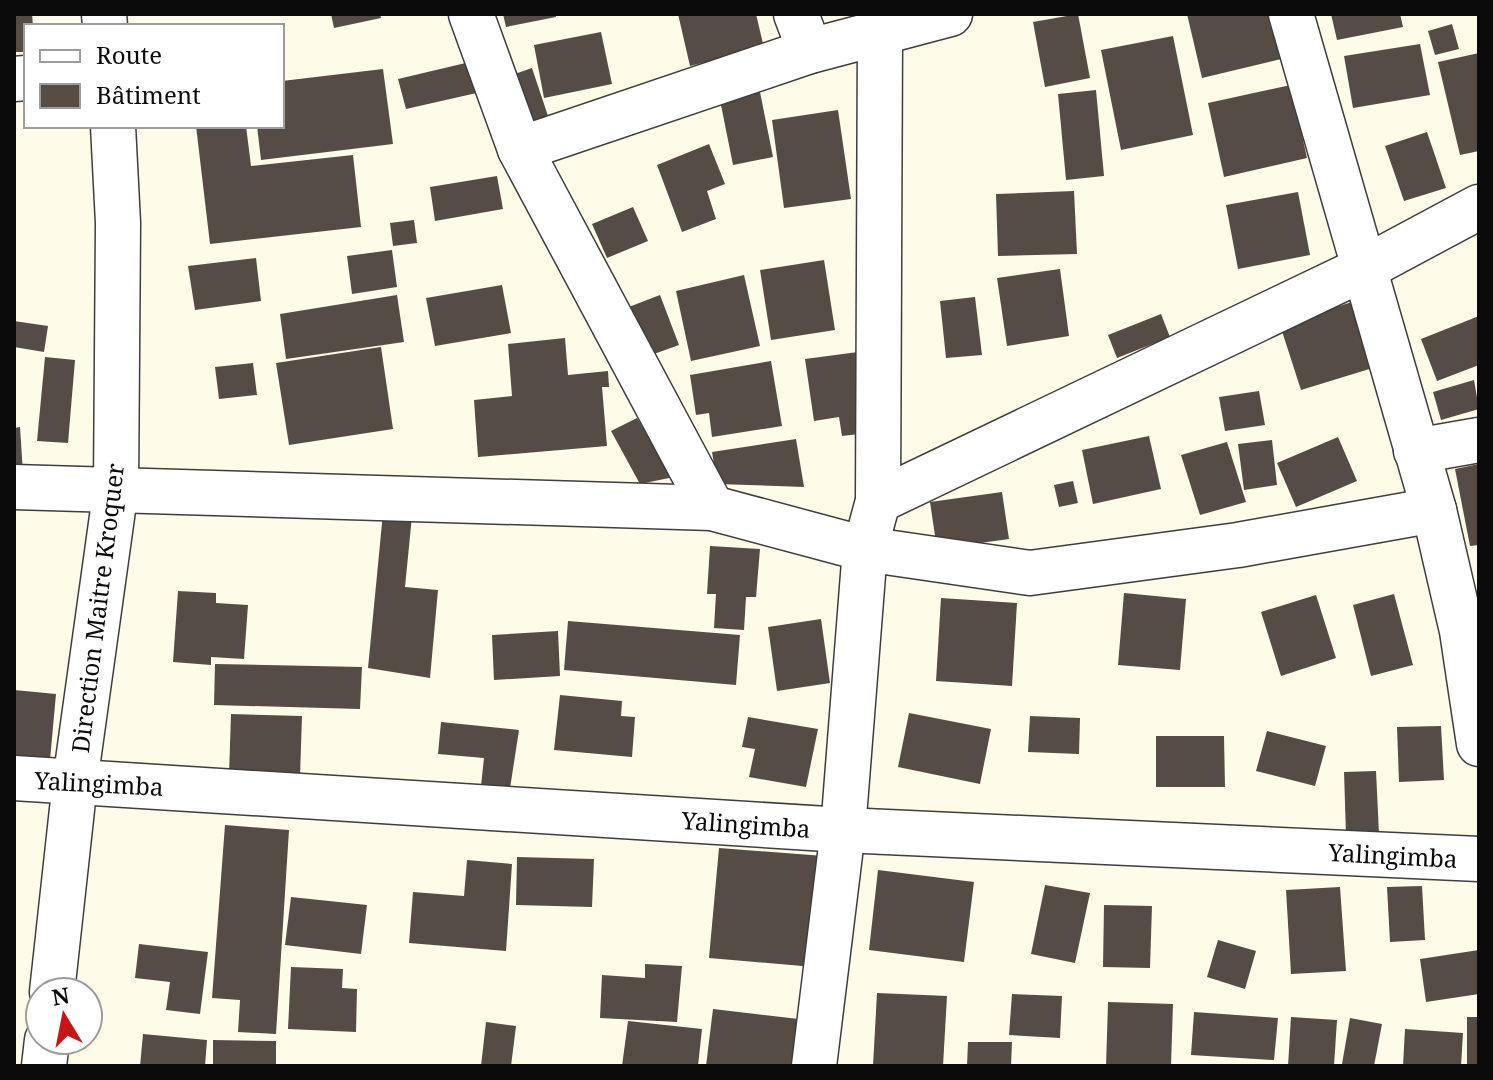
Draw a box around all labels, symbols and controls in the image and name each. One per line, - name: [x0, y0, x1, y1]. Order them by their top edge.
- legend: [24, 24, 284, 128]
- text: Route: [96, 38, 162, 71]
- text: Bâtiment: [96, 78, 201, 111]
- street label: Direction Maitre Kroquer: [63, 461, 131, 755]
- street label: Yalingimba: [33, 763, 164, 803]
- street label: Yalingimba: [679, 803, 812, 845]
- street label: Yalingimba: [1327, 835, 1458, 875]
- north arrow: [24, 976, 104, 1056]
- text: N: [49, 979, 71, 1012]

